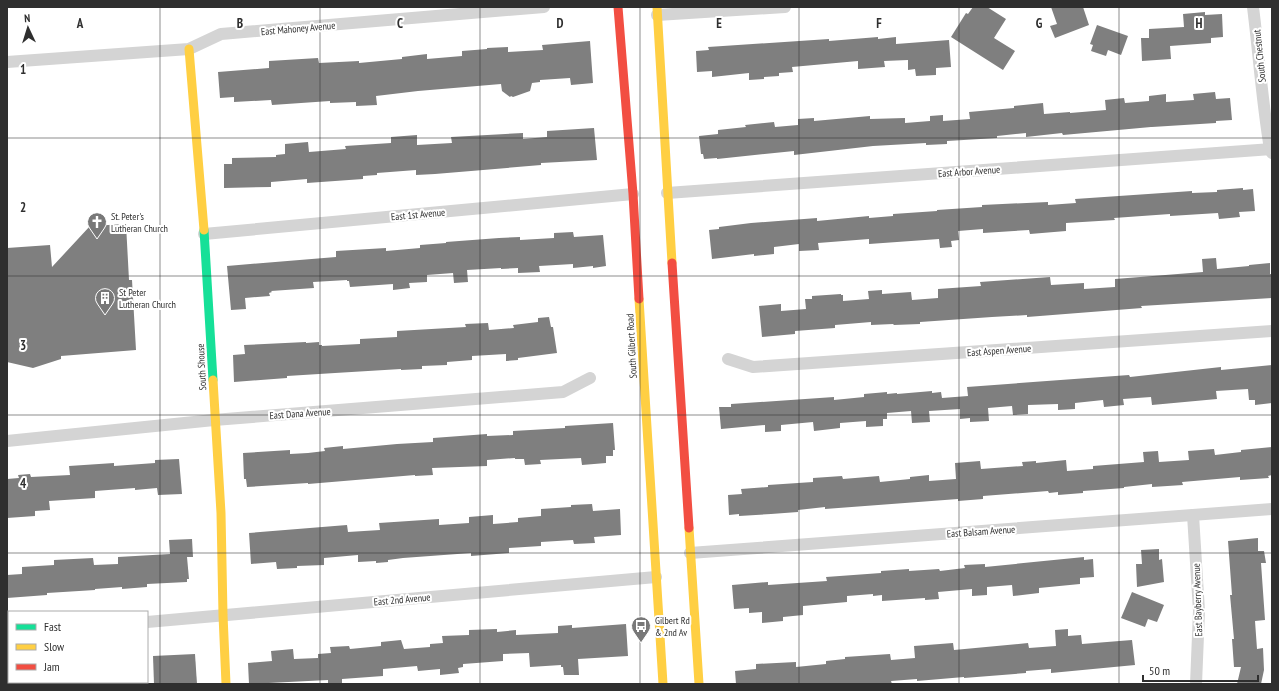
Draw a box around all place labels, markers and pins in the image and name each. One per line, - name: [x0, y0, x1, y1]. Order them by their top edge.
- place label: St. Peter's Lutheran Church: [111, 210, 168, 235]
- church icon: St. Peter's Lutheran Church: [86, 211, 108, 239]
- place label: St Peter Lutheran Church: [119, 286, 176, 311]
- building icon: St Peter Lutheran Church: [94, 287, 116, 315]
- place label: Gilbert Rd & 2nd Av: [655, 614, 690, 639]
- bus stop icon: Gilbert Rd & 2nd Av: [630, 615, 652, 643]

